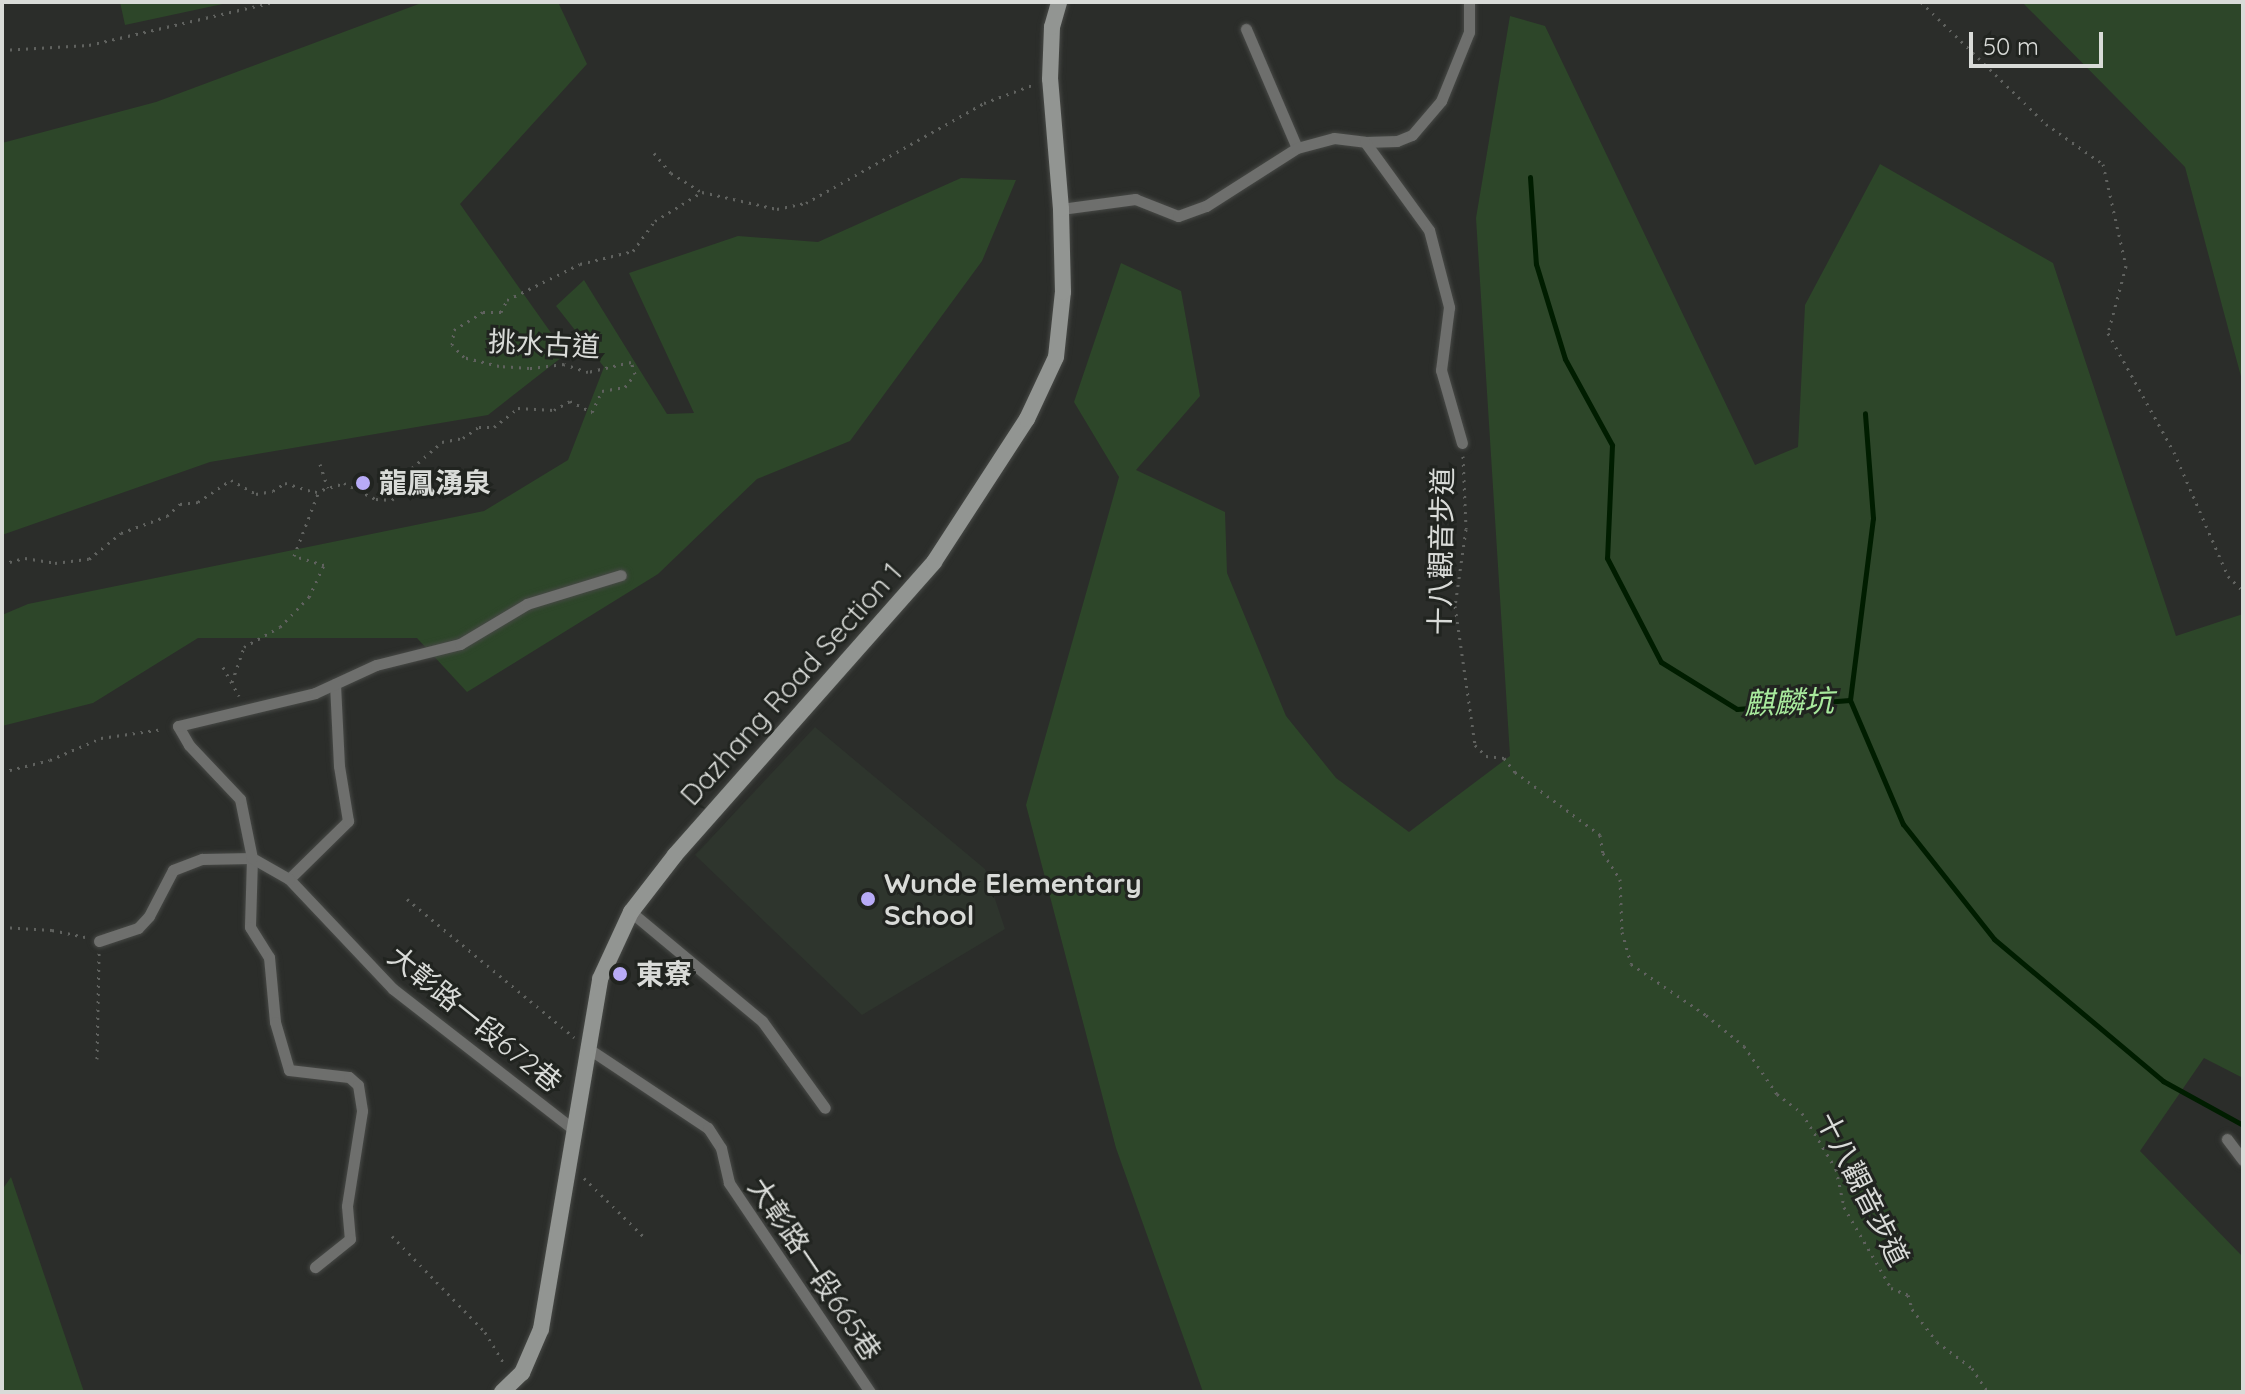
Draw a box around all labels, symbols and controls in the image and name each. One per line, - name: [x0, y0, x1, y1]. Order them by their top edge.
- scale bar: [1973, 16, 2107, 66]
- text: 50 m: [1983, 31, 2039, 61]
- street label: 挑水古道: [487, 324, 601, 364]
- place label: 龍鳳湧泉: [379, 466, 491, 500]
- street label: 十八觀音步道: [1423, 467, 1459, 635]
- marker: 龍鳳湧泉: [354, 474, 372, 492]
- street label: Dazhang Road Section 1: [673, 556, 909, 812]
- water label: 麒麟坑: [1743, 682, 1835, 722]
- place label: Wunde Elementary School: [884, 866, 1142, 932]
- marker: Wunde Elementary School: [859, 890, 877, 908]
- street label: 大彰路一段672巷: [382, 939, 568, 1099]
- place label: 東寮: [636, 957, 692, 991]
- marker: 東寮: [611, 965, 629, 983]
- street label: 十八觀音步道: [1810, 1107, 1916, 1271]
- street label: 大彰路一段665巷: [741, 1171, 889, 1367]

